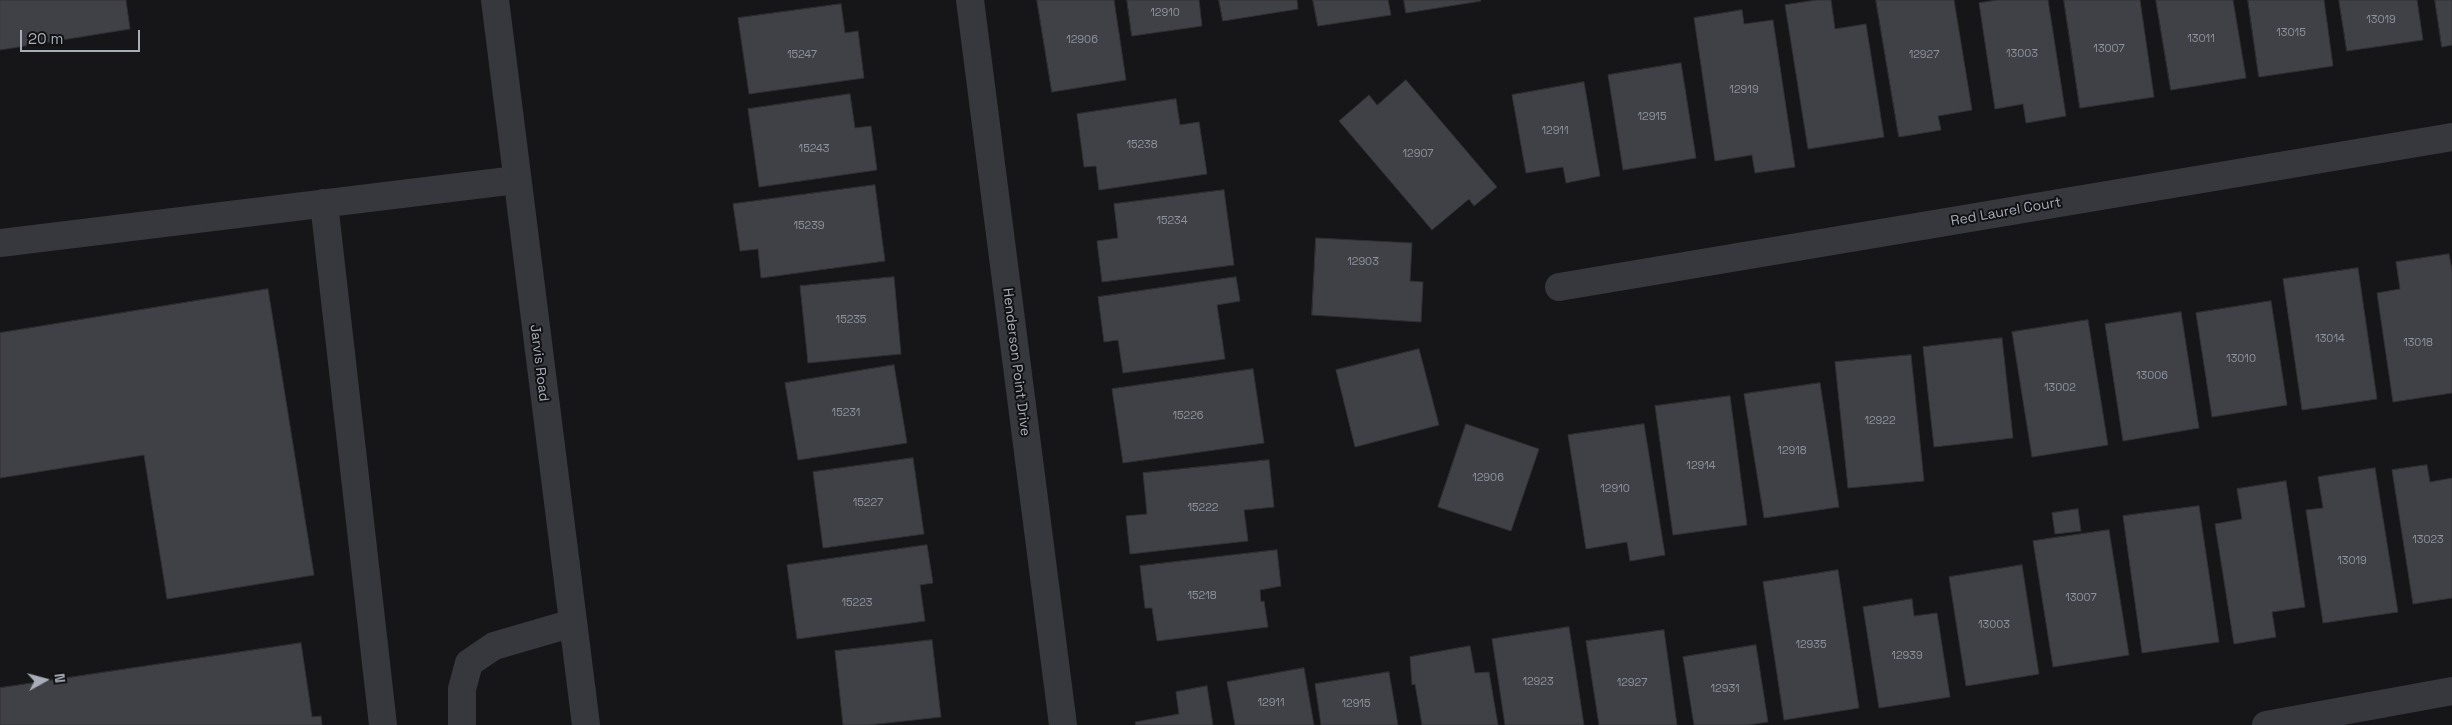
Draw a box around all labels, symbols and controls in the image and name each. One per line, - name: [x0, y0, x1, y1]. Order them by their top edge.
- house number: 12910: [1150, 6, 1180, 20]
- house number: 13019: [2366, 13, 2396, 27]
- scale bar: [22, 20, 142, 52]
- house number: 13015: [2276, 26, 2306, 40]
- text: 20 m: [28, 29, 63, 48]
- house number: 13011: [2187, 32, 2215, 46]
- house number: 12906: [1066, 33, 1098, 47]
- house number: 13007: [2093, 42, 2125, 56]
- house number: 13003: [2006, 47, 2038, 61]
- house number: 15247: [787, 48, 817, 62]
- house number: 12927: [1909, 48, 1939, 62]
- house number: 12919: [1729, 83, 1759, 97]
- house number: 12915: [1637, 110, 1667, 124]
- house number: 12911: [1541, 124, 1569, 138]
- house number: 15238: [1126, 138, 1158, 152]
- house number: 15243: [799, 142, 829, 156]
- house number: 12907: [1403, 147, 1433, 161]
- street label: Red Laurel Court: [1949, 194, 2063, 230]
- house number: 15234: [1156, 214, 1188, 228]
- house number: 15239: [793, 219, 825, 233]
- house number: 12903: [1347, 255, 1379, 269]
- street label: Henderson Point Drive: [999, 287, 1033, 437]
- house number: 15235: [836, 313, 866, 327]
- street label: Jarvis Road: [526, 323, 552, 403]
- house number: 13014: [2315, 332, 2345, 346]
- house number: 13018: [2403, 336, 2433, 350]
- house number: 13010: [2226, 352, 2256, 366]
- house number: 13006: [2136, 369, 2168, 383]
- house number: 13002: [2044, 381, 2076, 395]
- house number: 15231: [832, 406, 860, 420]
- house number: 15226: [1172, 409, 1204, 423]
- house number: 12922: [1864, 414, 1896, 428]
- house number: 12918: [1777, 444, 1807, 458]
- house number: 12914: [1686, 459, 1716, 473]
- house number: 12906: [1472, 471, 1504, 485]
- house number: 12910: [1600, 482, 1630, 496]
- house number: 15227: [853, 496, 883, 510]
- house number: 15222: [1188, 501, 1218, 515]
- house number: 13023: [2412, 533, 2444, 547]
- house number: 13019: [2337, 554, 2367, 568]
- house number: 15218: [1187, 589, 1217, 603]
- house number: 13007: [2065, 591, 2097, 605]
- house number: 15223: [842, 596, 872, 610]
- house number: 13003: [1978, 618, 2010, 632]
- house number: 12935: [1795, 638, 1827, 652]
- house number: 12939: [1891, 649, 1923, 663]
- north arrow: [20, 655, 70, 705]
- text: N: [50, 672, 69, 684]
- house number: 12923: [1522, 675, 1554, 689]
- house number: 12927: [1617, 676, 1647, 690]
- house number: 12931: [1710, 682, 1740, 696]
- house number: 12911: [1257, 696, 1285, 710]
- house number: 12915: [1341, 697, 1371, 711]

